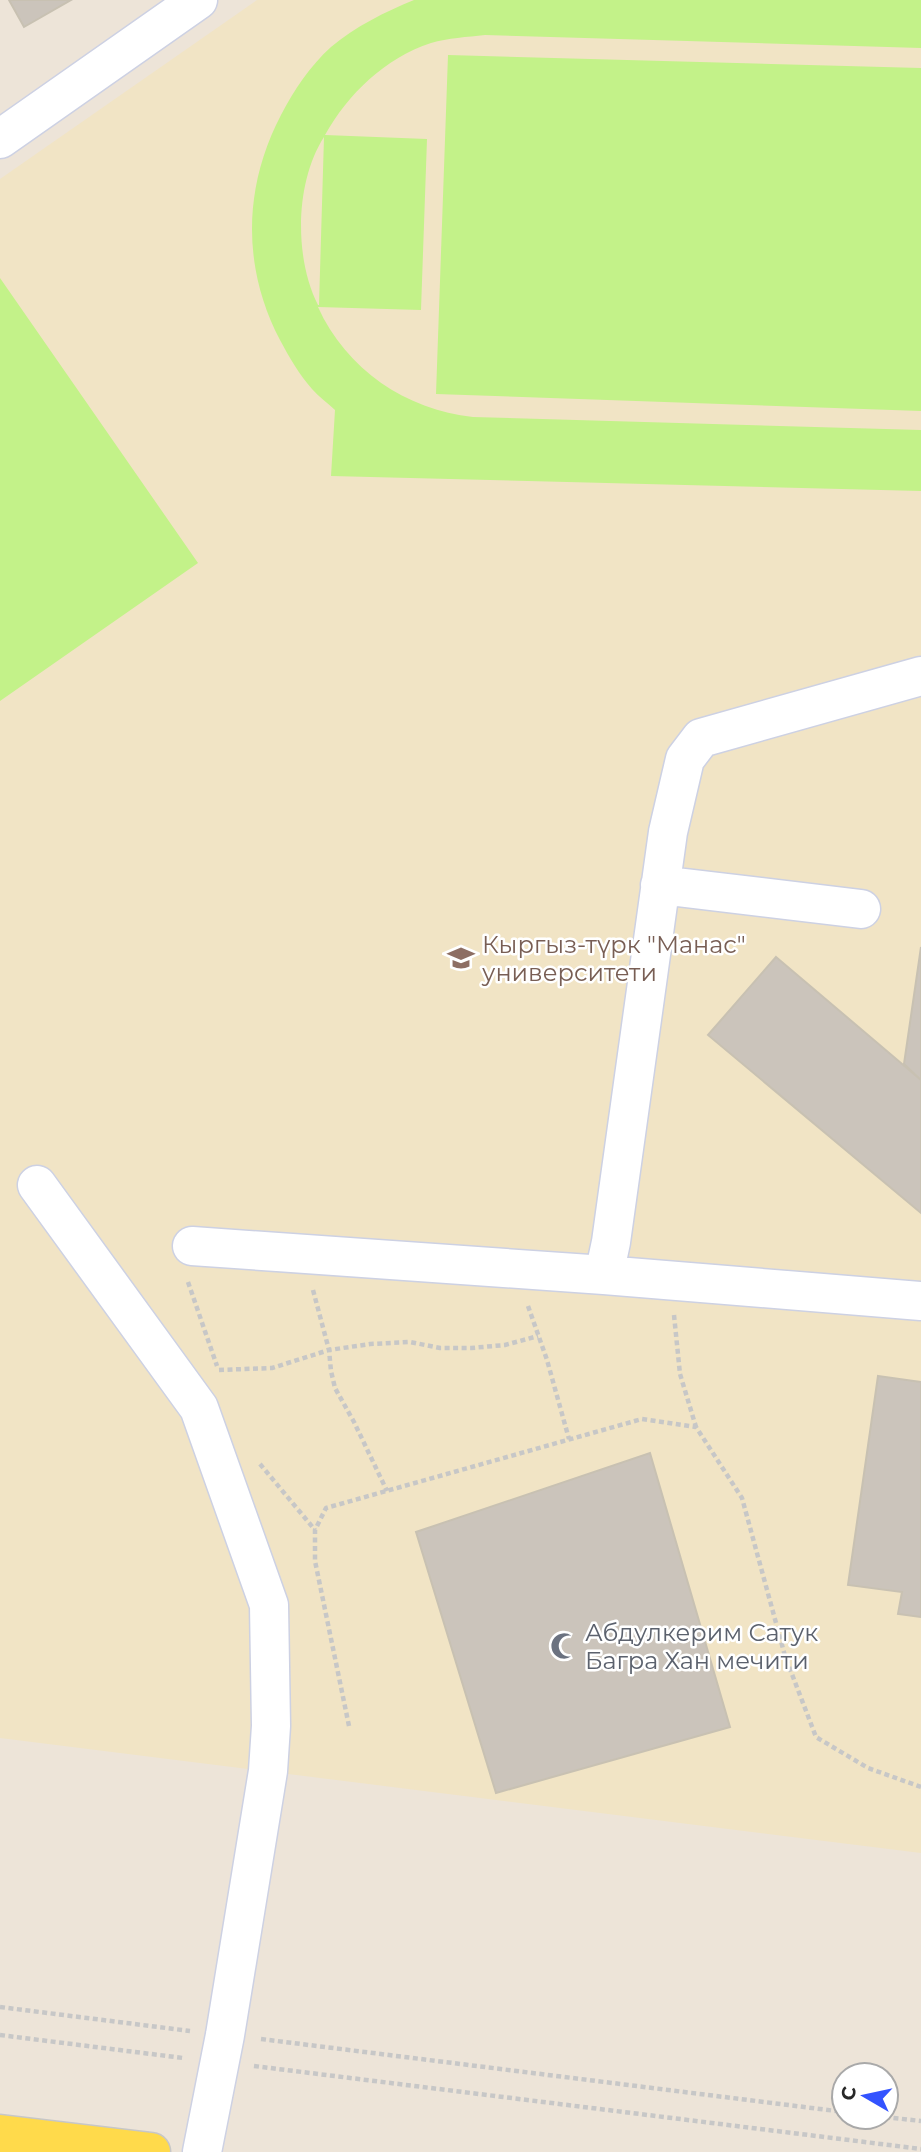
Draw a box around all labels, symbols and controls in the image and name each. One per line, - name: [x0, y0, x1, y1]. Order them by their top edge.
- place label: Кыргыз-түрк "Манас" университети: [481, 930, 746, 987]
- school or university icon: Кыргыз-түрк "Манас" университети: [446, 943, 476, 973]
- place label: Абдулкерим Сатук Багра Хан мечити: [585, 1618, 818, 1675]
- mosque icon: Абдулкерим Сатук Багра Хан мечити: [549, 1631, 579, 1661]
- north arrow: [830, 2061, 900, 2131]
- text: С: [836, 2085, 861, 2102]

